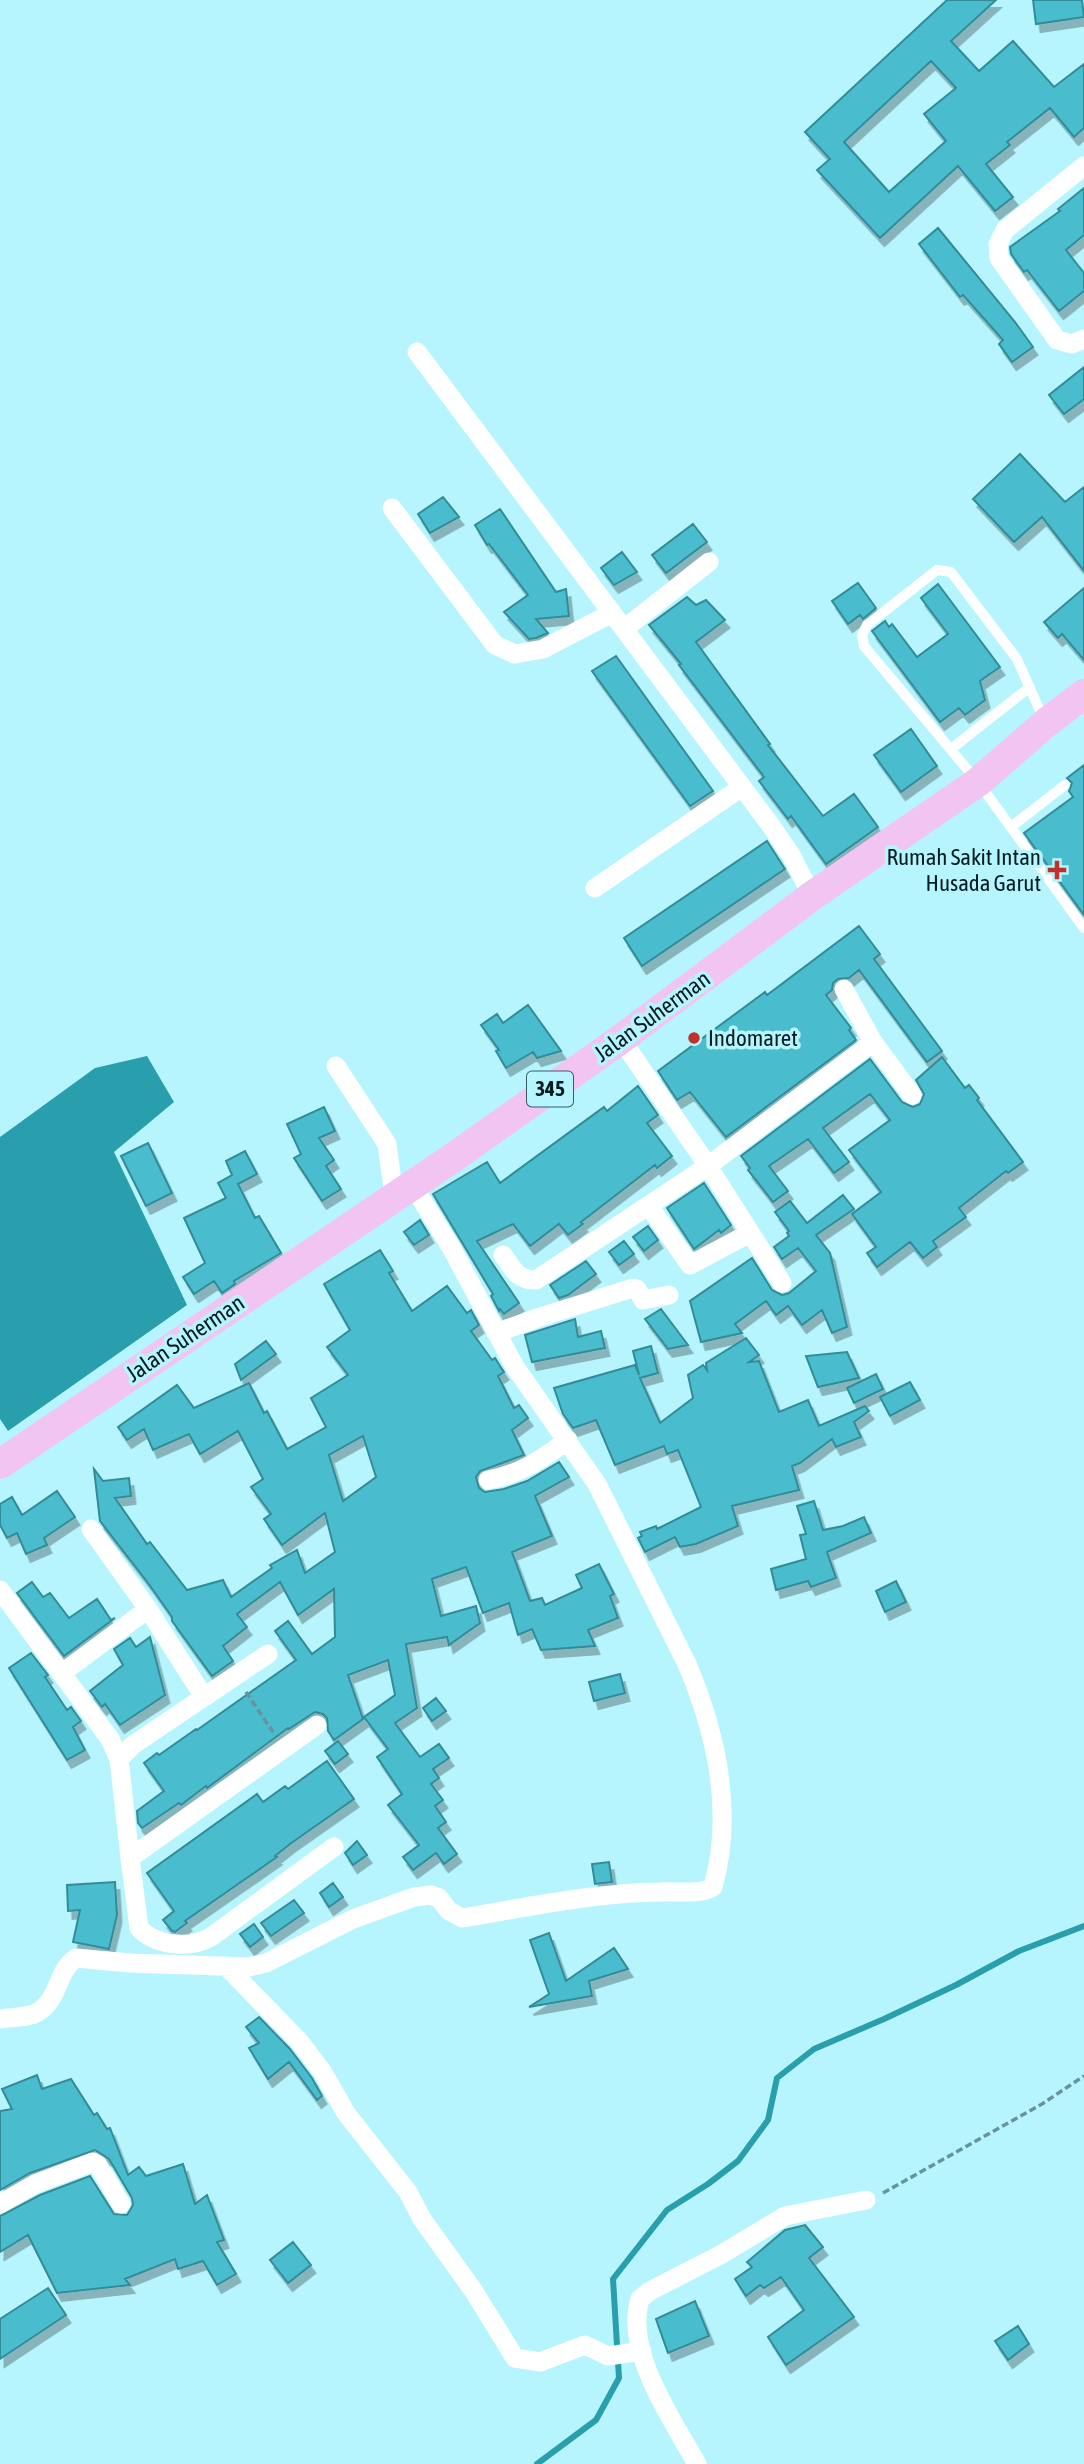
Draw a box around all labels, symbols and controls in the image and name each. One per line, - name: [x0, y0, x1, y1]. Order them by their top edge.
- place label: Rumah Sakit Intan Husada Garut: [886, 844, 1041, 896]
- marker: Rumah Sakit Intan Husada Garut: [1047, 860, 1067, 880]
- street label: Jalan Suherman: [589, 965, 715, 1067]
- place label: Indomaret: [708, 1025, 798, 1051]
- marker: Indomaret: [686, 1030, 702, 1046]
- road number: 345: [527, 1072, 573, 1106]
- street label: Jalan Suherman: [121, 1289, 249, 1387]

